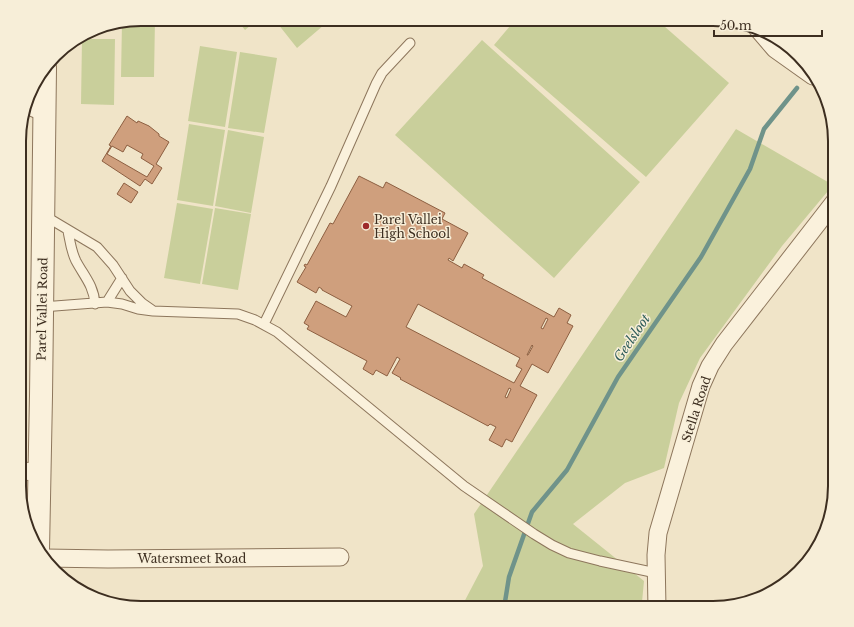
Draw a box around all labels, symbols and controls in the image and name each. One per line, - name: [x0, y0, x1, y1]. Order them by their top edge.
- scale bar: [714, 12, 822, 38]
- text: 50 m: [720, 18, 752, 33]
- place label: Parel Vallei High School: [374, 212, 450, 241]
- marker: Parel Vallei High School: [361, 221, 371, 231]
- street label: Parel Vallei Road: [34, 257, 50, 361]
- water label: Geelsloot: [610, 311, 654, 365]
- street label: Stella Road: [678, 374, 714, 444]
- street label: Watersmeet Road: [137, 551, 246, 566]

